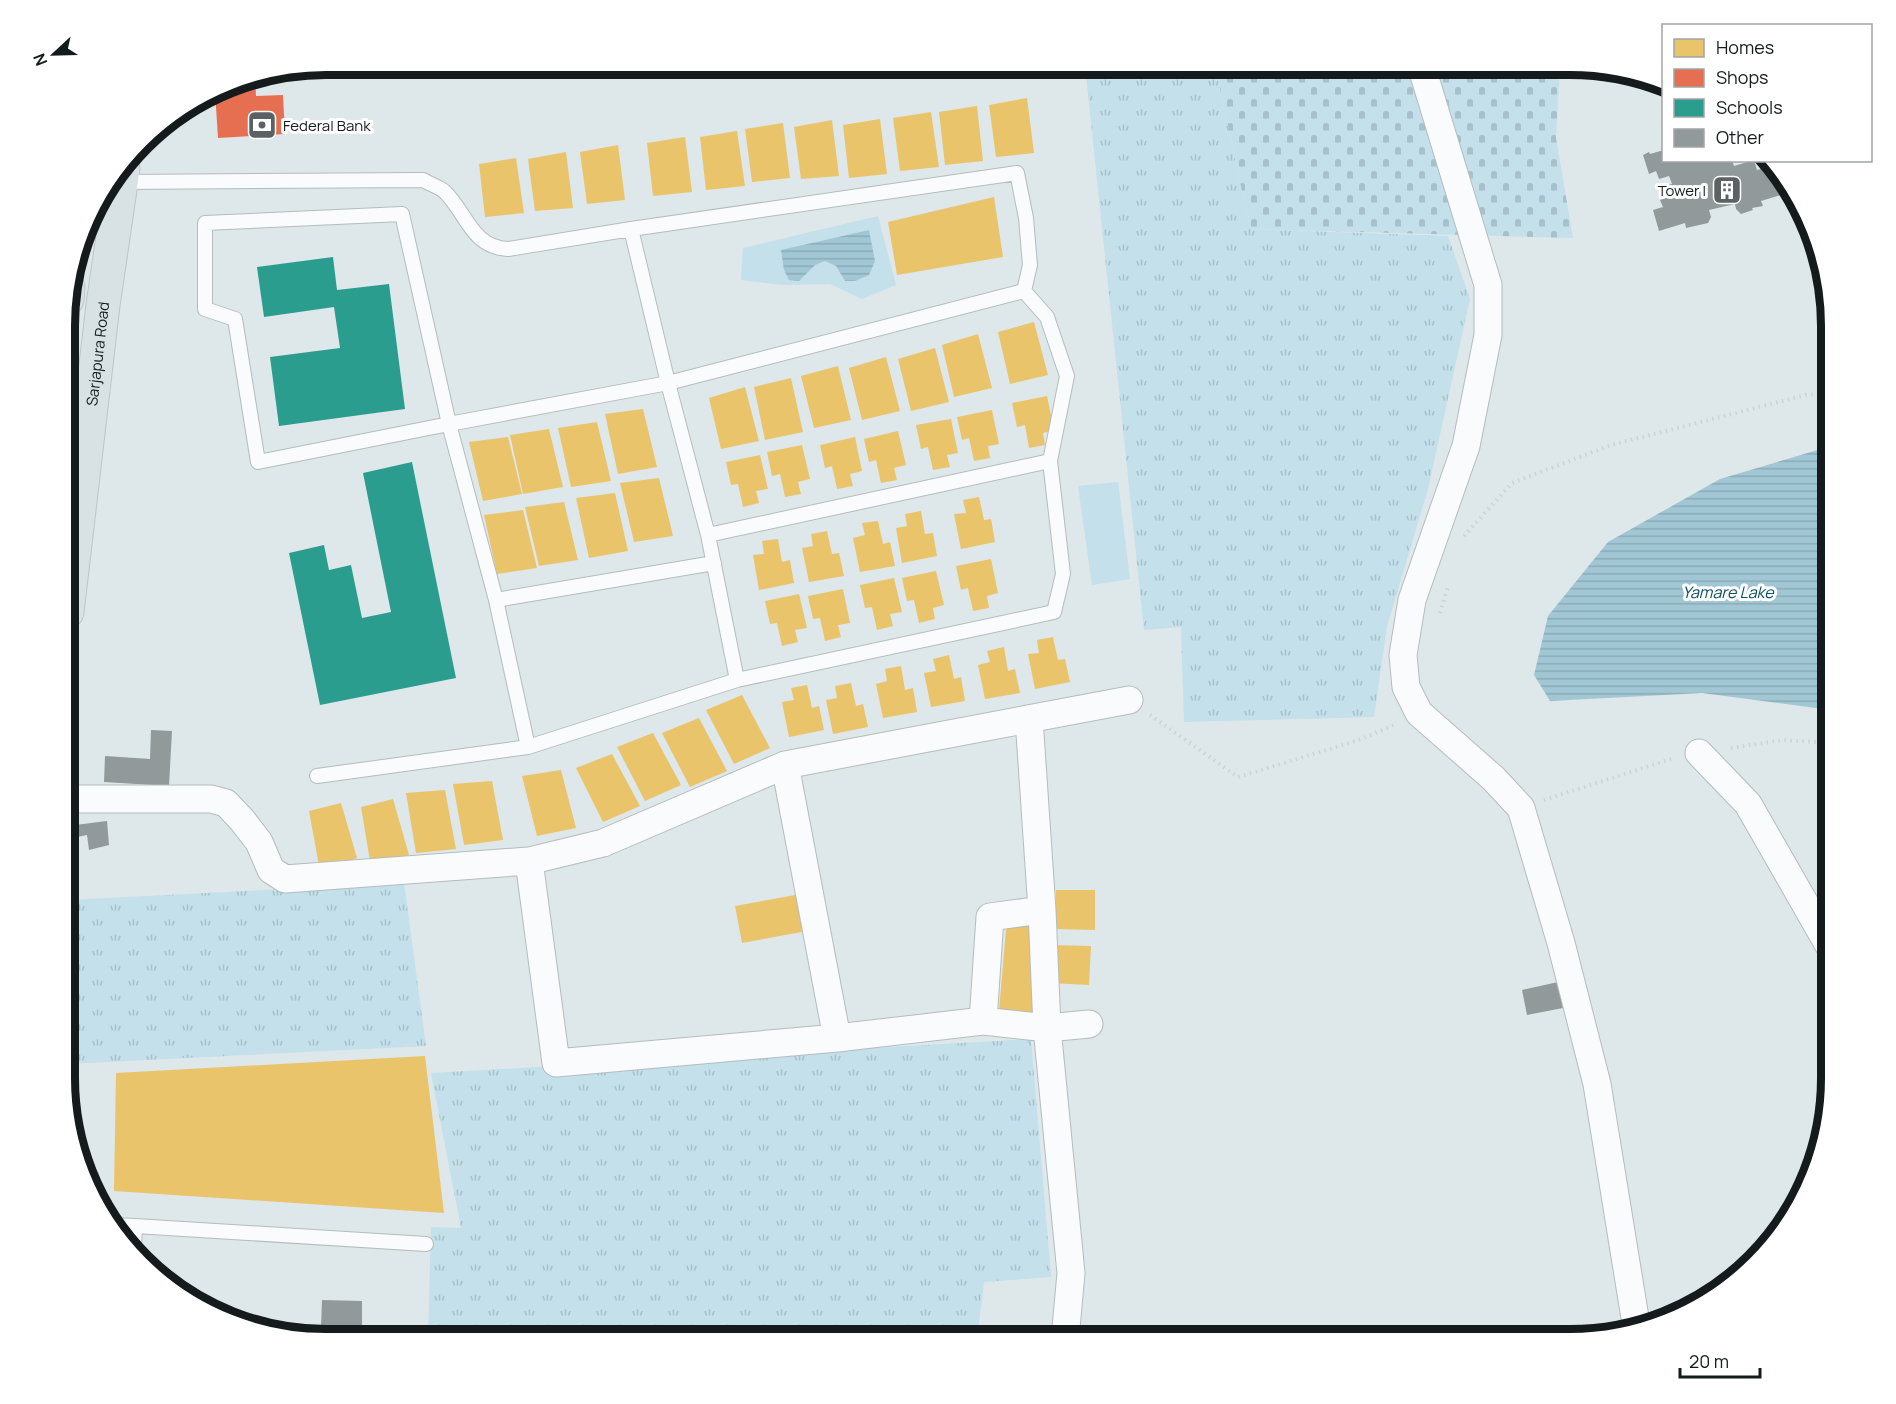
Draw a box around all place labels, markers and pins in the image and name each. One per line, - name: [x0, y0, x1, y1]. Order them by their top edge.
- bank icon: Federal Bank: [246, 109, 278, 141]
- place label: Federal Bank: [283, 115, 371, 136]
- building icon: Tower I: [1711, 174, 1743, 206]
- place label: Tower I: [1658, 180, 1706, 201]

